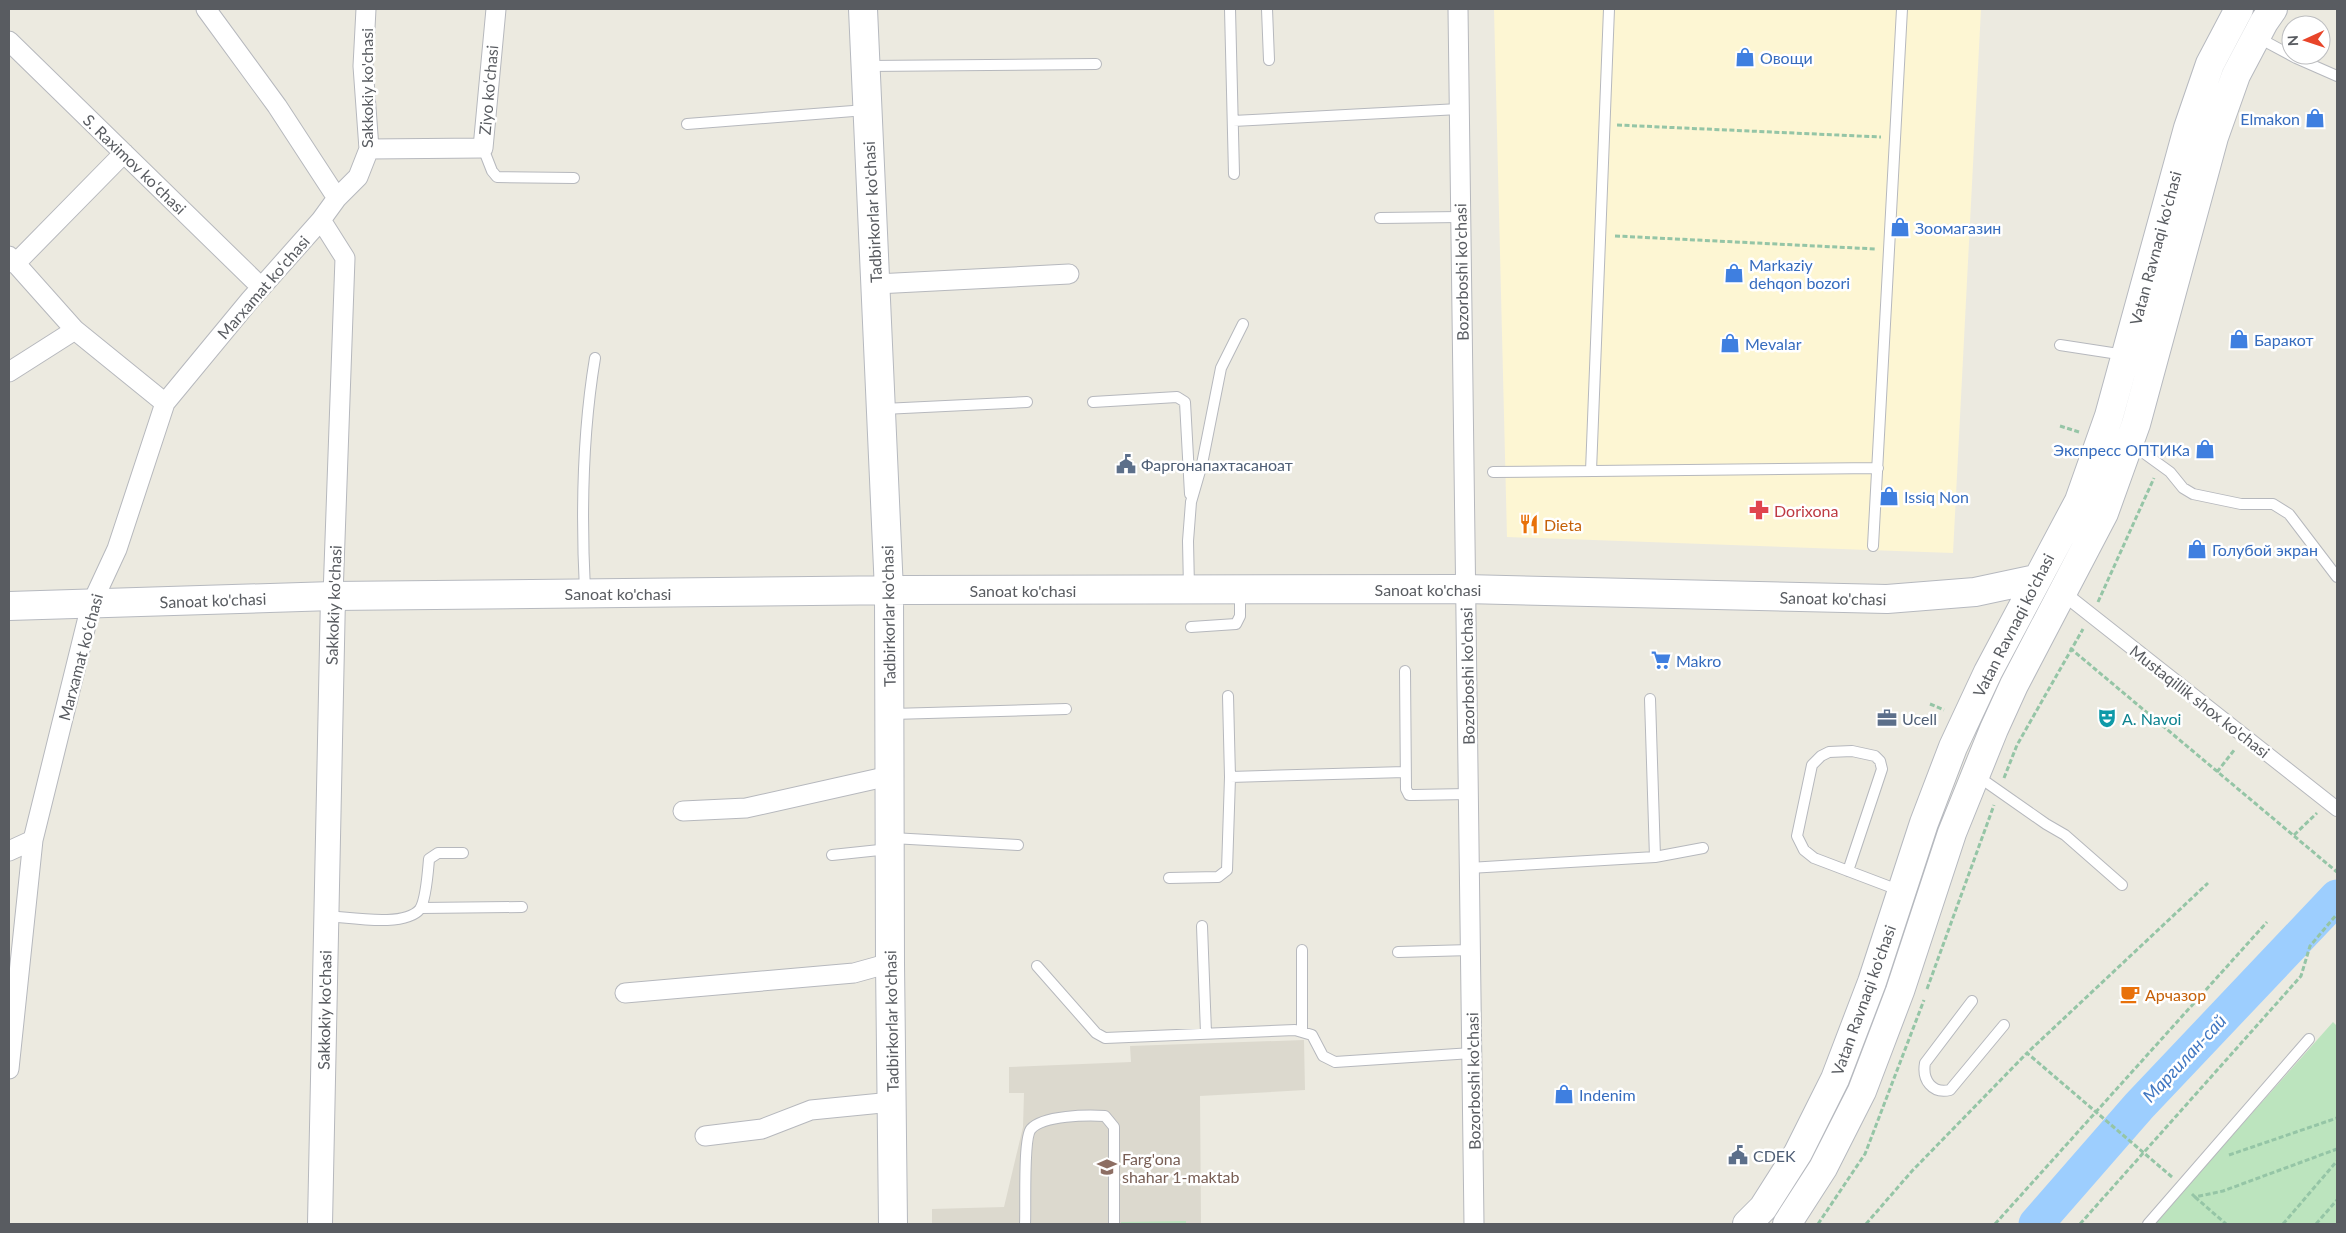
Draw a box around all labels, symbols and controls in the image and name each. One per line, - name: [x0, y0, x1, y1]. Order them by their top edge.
- north arrow: [2281, 15, 2331, 65]
- street label: Sakkokiy ko'chasi: [357, 28, 376, 148]
- text: N: [2284, 35, 2301, 47]
- street label: Ziyo koʻchasi: [475, 44, 501, 136]
- shop icon: Овощи: [1734, 46, 1756, 68]
- place label: Овощи: [1760, 48, 1813, 67]
- shop icon: Elmakon: [2304, 107, 2326, 129]
- place label: Elmakon: [2240, 109, 2300, 128]
- street label: S. Raximov koʻchasi: [80, 110, 190, 218]
- street label: Tadbirkorlar ko'chasi: [859, 141, 885, 283]
- street label: Vatan Ravnaqi ko'chasi: [2125, 169, 2185, 327]
- street label: Bozorboshi ko'chasi: [1450, 203, 1472, 341]
- shop icon: Зоомагазин: [1889, 216, 1911, 238]
- place label: Зоомагазин: [1915, 218, 2001, 237]
- street label: Marxamat koʻchasi: [213, 231, 313, 343]
- place label: Markaziy dehqon bozori: [1749, 255, 1850, 292]
- shop icon: Markaziy dehqon bozori: [1723, 262, 1745, 284]
- shop icon: Баракот: [2228, 328, 2250, 350]
- place label: Баракот: [2254, 330, 2314, 349]
- shop icon: Mevalar: [1719, 332, 1741, 354]
- place label: Mevalar: [1745, 334, 1802, 353]
- shop icon: Экспресс ОПТИКа: [2194, 438, 2216, 460]
- place label: Экспресс ОПТИКа: [2053, 440, 2190, 459]
- public building icon: Фаргонапахтасаноат: [1115, 453, 1137, 475]
- place label: Фаргонапахтасаноат: [1141, 455, 1293, 474]
- shop icon: Issiq Non: [1878, 485, 1900, 507]
- place label: Issiq Non: [1904, 487, 1969, 506]
- pharmacy icon: Dorixona: [1748, 499, 1770, 521]
- place label: Dorixona: [1774, 501, 1838, 520]
- restaurant icon: Dieta: [1518, 513, 1540, 535]
- place label: Dieta: [1544, 515, 1582, 534]
- shop icon: Голубой экран: [2186, 538, 2208, 560]
- place label: Голубой экран: [2212, 540, 2318, 559]
- street label: Sakkokiy ko'chasi: [321, 545, 345, 665]
- street label: Tadbirkorlar ko'chasi: [877, 545, 899, 687]
- street label: Vatan Ravnaqi ko'chasi: [1969, 550, 2057, 700]
- street label: Sanoat ko'chasi: [1375, 580, 1481, 599]
- street label: Sanoat ko'chasi: [970, 581, 1076, 600]
- street label: Sanoat ko'chasi: [565, 584, 671, 603]
- street label: Sanoat ko'chasi: [1779, 588, 1887, 608]
- street label: Sanoat ko'chasi: [159, 589, 267, 611]
- street label: Marxamat koʻchasi: [54, 591, 106, 723]
- street label: Bozorboshi ko'chasi: [1456, 607, 1478, 745]
- street label: Mustaqillik shox ko'chasi: [2126, 641, 2274, 761]
- supermarket icon: Makro: [1650, 649, 1672, 671]
- place label: Makro: [1676, 651, 1721, 670]
- office icon: Ucell: [1876, 707, 1898, 729]
- theatre icon: A. Navoi: [2096, 707, 2118, 729]
- place label: Ucell: [1902, 709, 1937, 728]
- place label: A. Navoi: [2122, 709, 2181, 728]
- street label: Vatan Ravnaqi ko'chasi: [1827, 922, 1899, 1078]
- street label: Sakkokiy ko'chasi: [313, 950, 335, 1070]
- street label: Tadbirkorlar ko'chasi: [880, 950, 902, 1092]
- cafe icon: Арчазор: [2119, 983, 2141, 1005]
- place label: Арчазор: [2145, 985, 2206, 1004]
- water label: Маргилан-сай: [2138, 1009, 2230, 1107]
- street label: Bozorboshi ko'chasi: [1462, 1012, 1484, 1150]
- shop icon: Indenim: [1553, 1083, 1575, 1105]
- place label: Indenim: [1579, 1085, 1636, 1104]
- public building icon: CDEK: [1727, 1144, 1749, 1166]
- place label: CDEK: [1753, 1146, 1796, 1165]
- place label: Farg'ona shahar 1-maktab: [1122, 1149, 1239, 1186]
- school or university icon: Farg'ona shahar 1-maktab: [1096, 1156, 1118, 1178]

